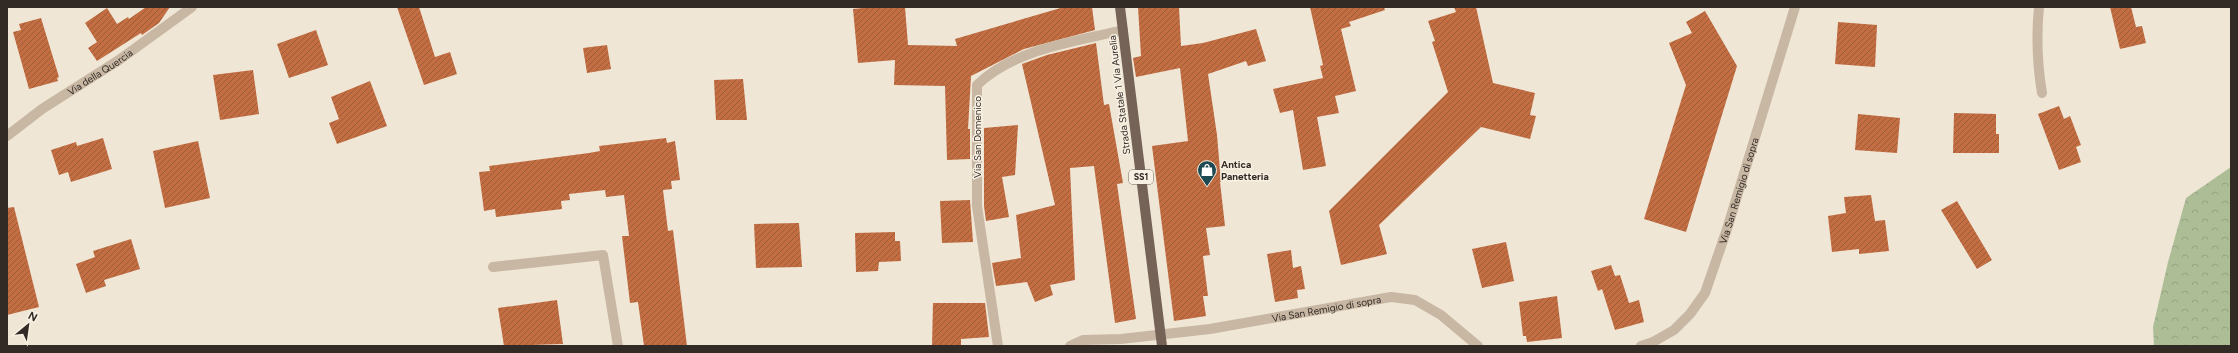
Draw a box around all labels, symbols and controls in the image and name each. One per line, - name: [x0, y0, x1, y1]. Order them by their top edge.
- street label: Strada Statale 1 Via Aurelia: [1106, 35, 1133, 155]
- street label: Via della Quercia: [65, 46, 135, 98]
- street label: Via San Domenico: [971, 96, 984, 178]
- street label: Via San Remigio di sopra: [1716, 136, 1762, 246]
- place label: Antica Panetteria: [1221, 158, 1269, 183]
- shop icon: Antica Panetteria: [1196, 159, 1218, 187]
- road number: SS1: [1129, 170, 1153, 184]
- street label: Via San Remigio di sopra: [1271, 293, 1382, 325]
- north arrow: [8, 305, 48, 345]
- text: N: [26, 309, 39, 324]

